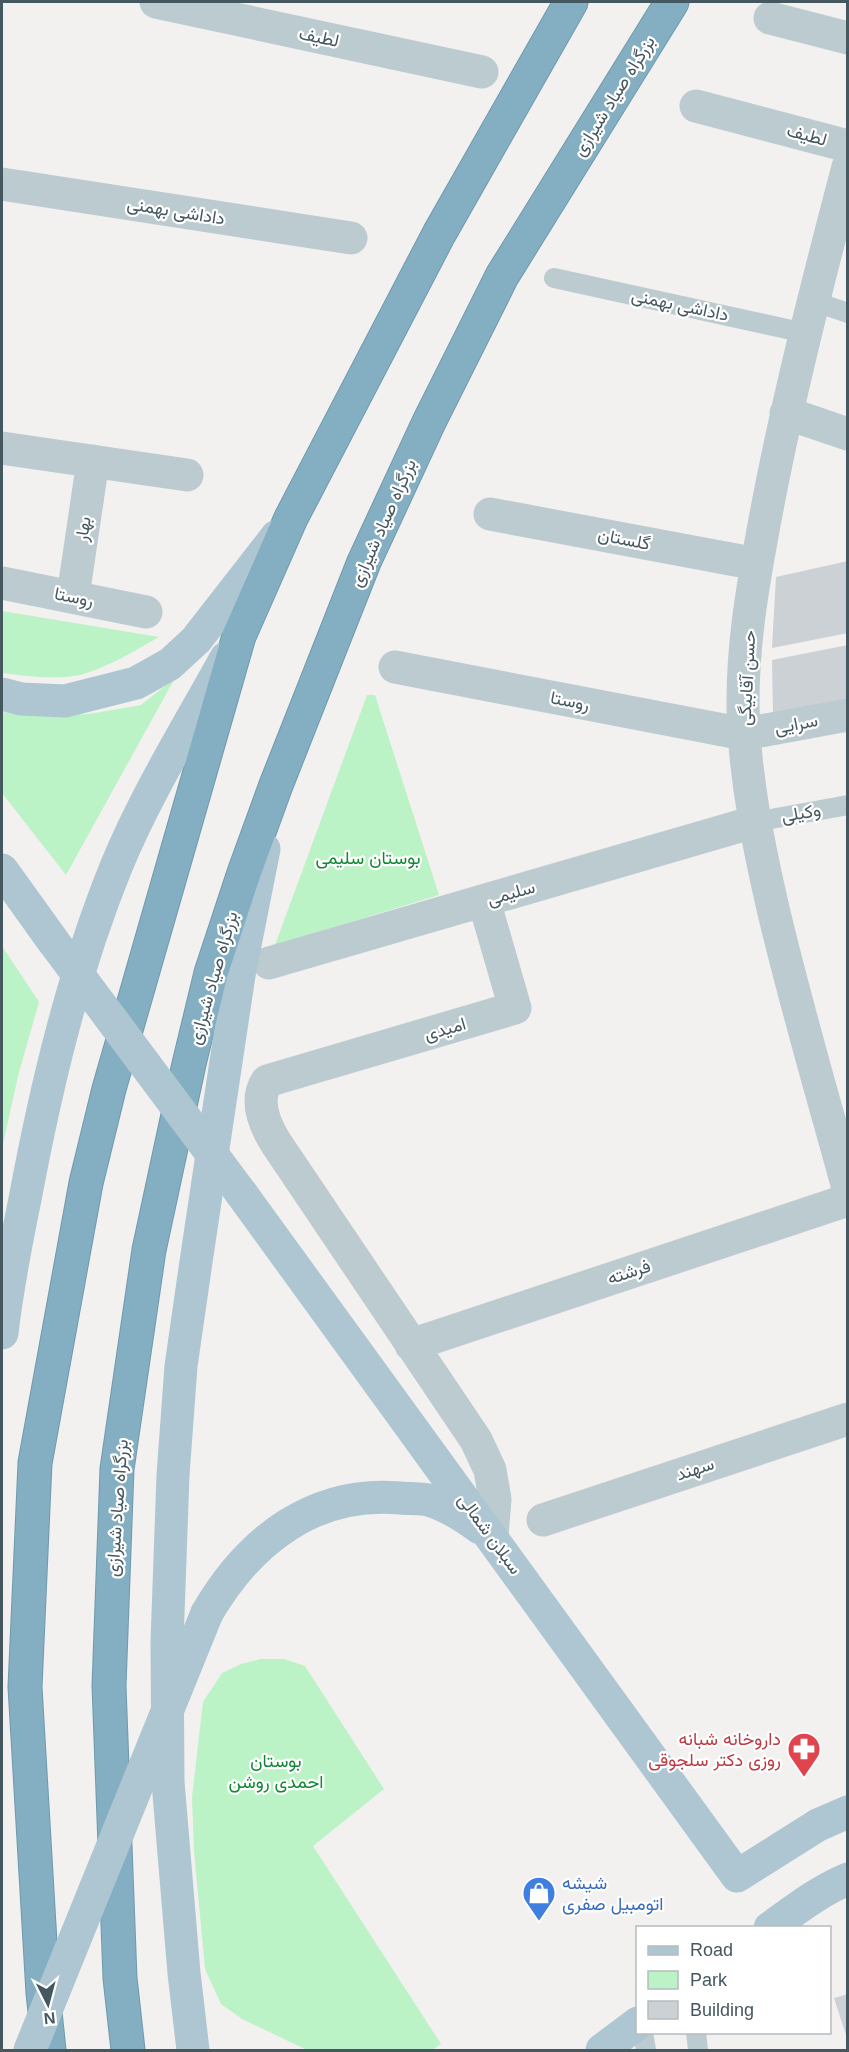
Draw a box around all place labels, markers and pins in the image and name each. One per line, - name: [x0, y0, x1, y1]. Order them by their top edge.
- place label: داروخانه شبانه روزی دکتر سلجوقی: [648, 1729, 781, 1771]
- pharmacy icon: داروخانه شبانه روزی دکتر سلجوقی: [786, 1731, 822, 1778]
- place label: شیشه اتومبیل صفری: [562, 1873, 663, 1915]
- shop icon: شیشه اتومبیل صفری: [521, 1875, 557, 1922]

